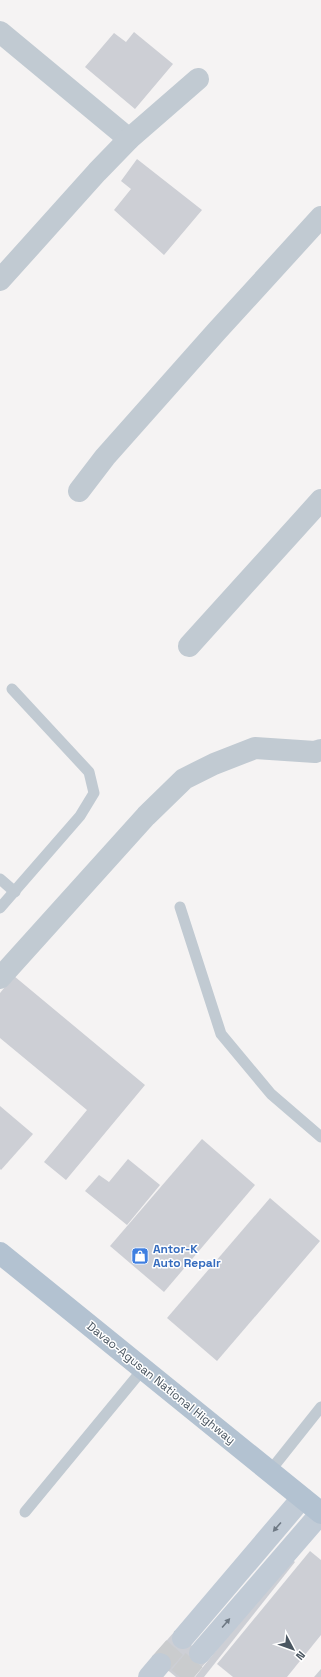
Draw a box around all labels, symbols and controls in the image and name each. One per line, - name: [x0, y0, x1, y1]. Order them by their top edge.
- place label: Antor-K Auto Repair: [153, 1241, 221, 1271]
- shop icon: Antor-K Auto Repair: [130, 1246, 150, 1266]
- street label: Davao-Agusan National Highway: [83, 1318, 239, 1448]
- one-way arrow: [273, 1523, 282, 1532]
- one-way arrow: [221, 1618, 230, 1629]
- north arrow: [273, 1629, 313, 1669]
- text: N: [293, 1648, 308, 1663]

